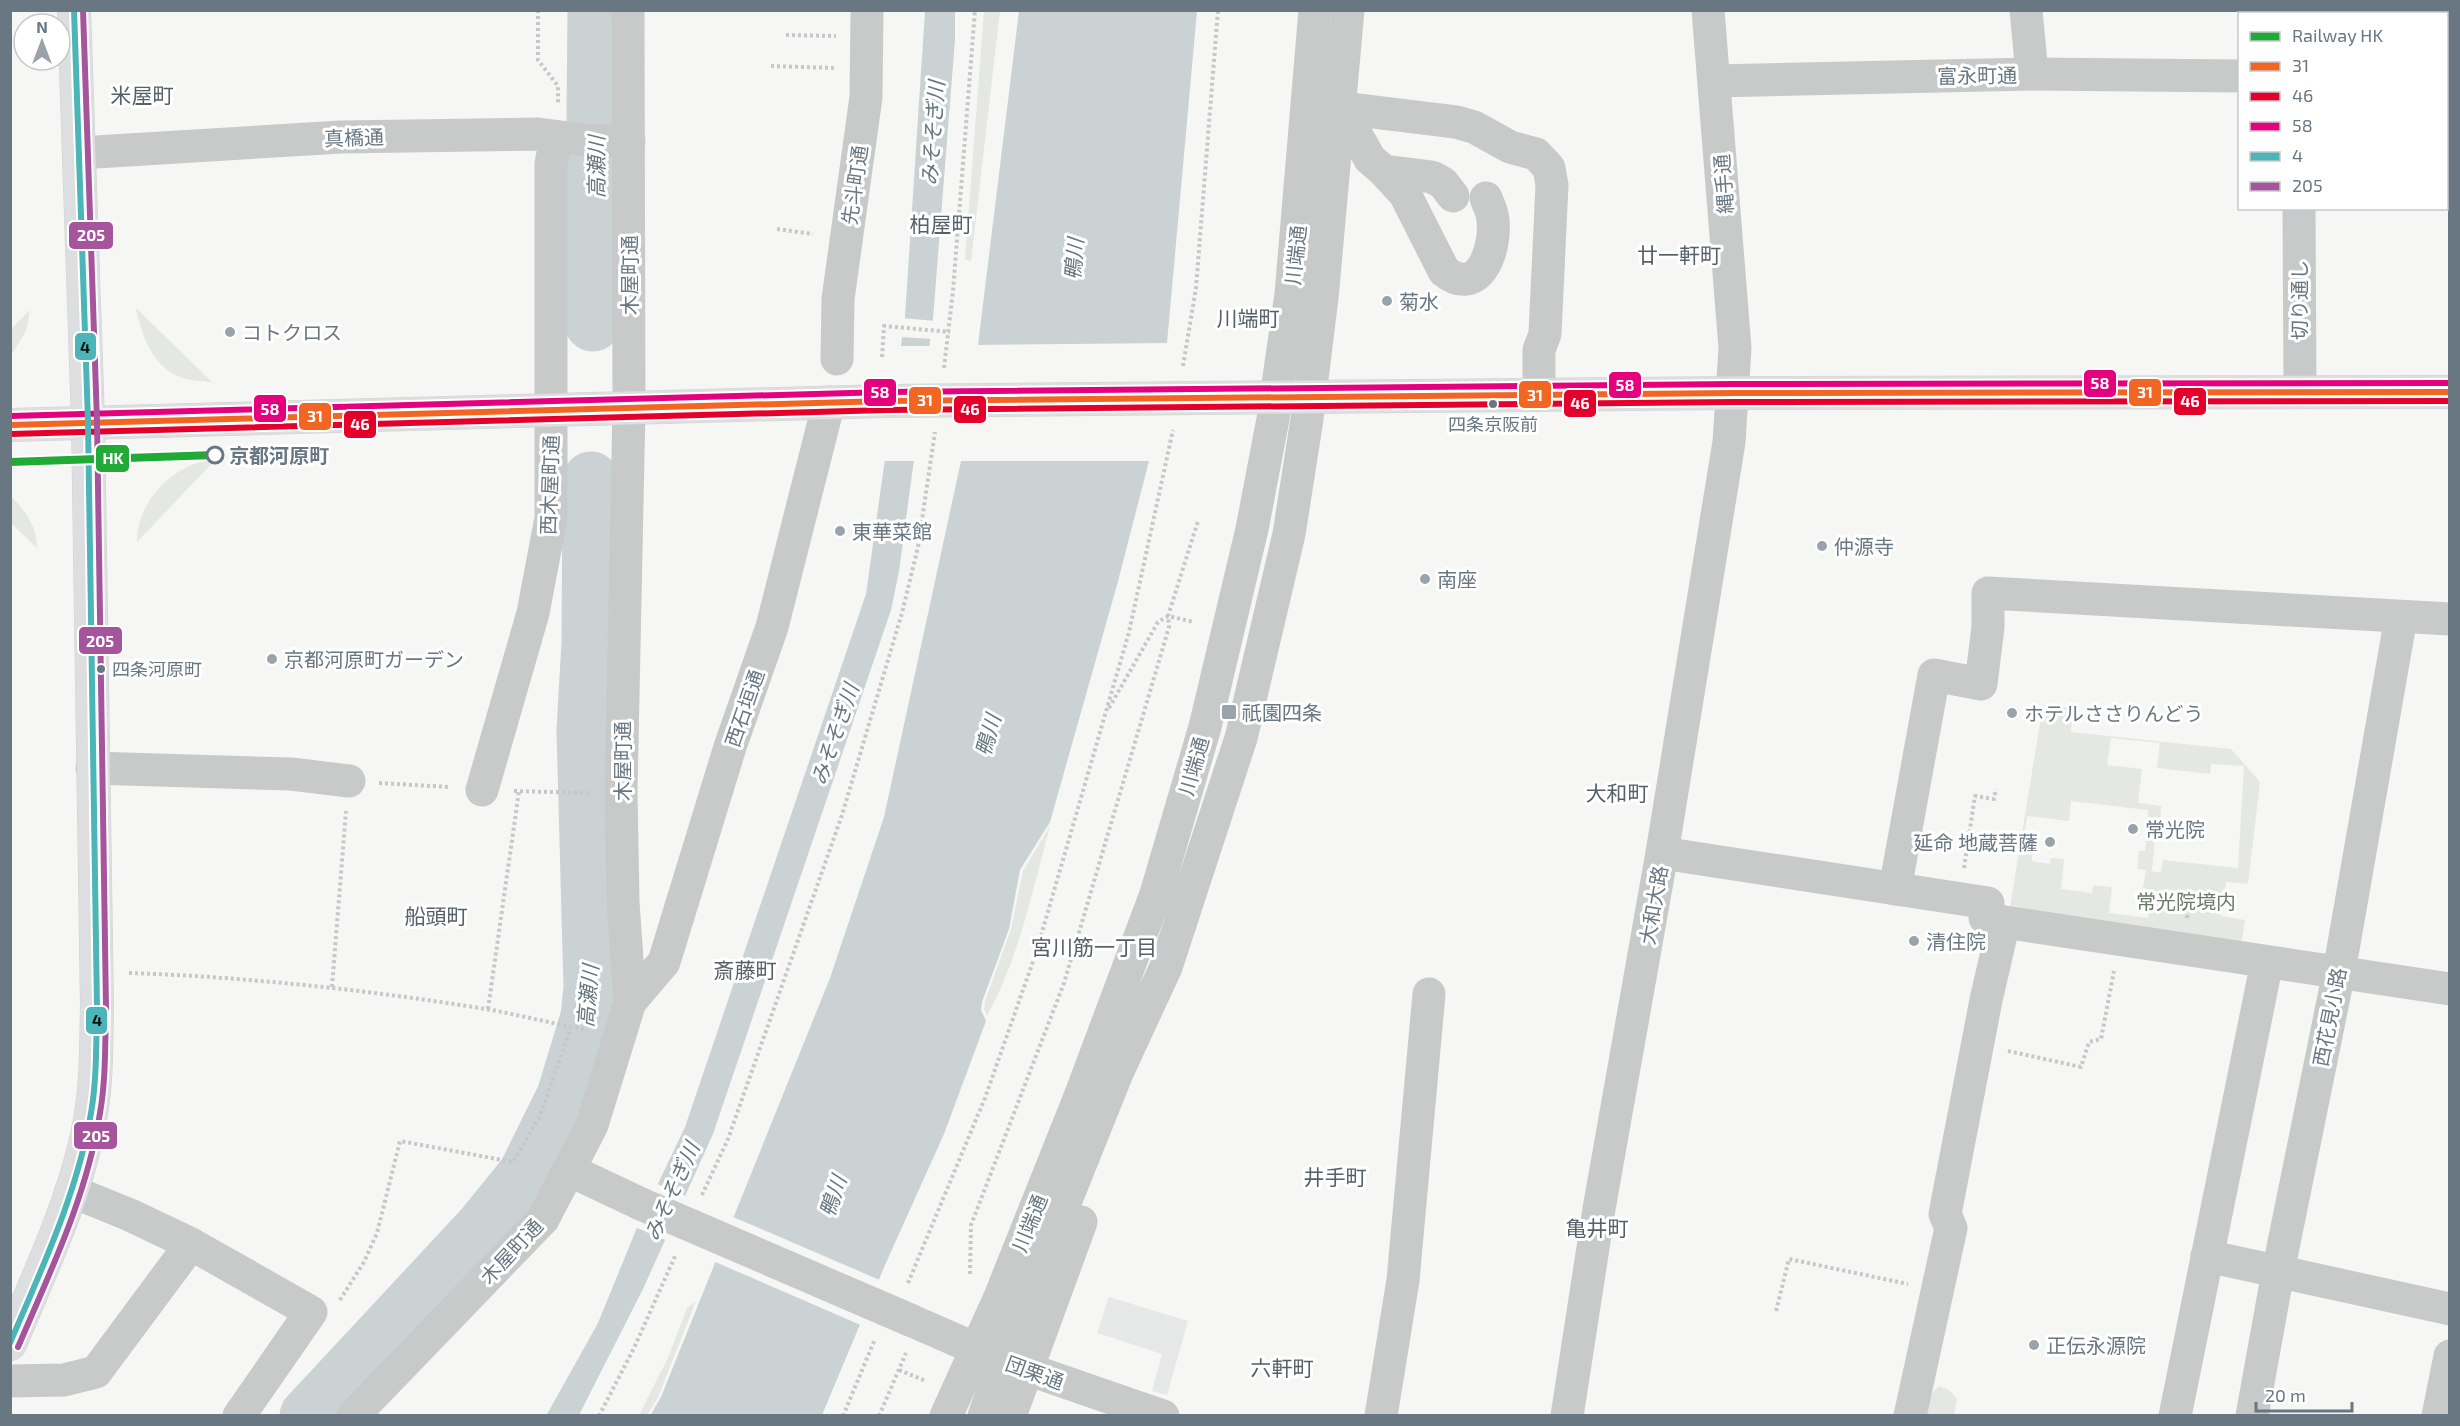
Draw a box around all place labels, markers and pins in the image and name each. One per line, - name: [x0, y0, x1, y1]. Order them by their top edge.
- place label: 菊水: [1399, 289, 1439, 313]
- marker: 菊水: [1380, 294, 1394, 308]
- place label: コトクロス: [242, 320, 342, 344]
- marker: コトクロス: [223, 325, 237, 339]
- marker: 四条京阪前: [1487, 398, 1499, 410]
- place label: 四条京阪前: [1448, 413, 1538, 435]
- place label: 京都河原町: [229, 443, 329, 467]
- marker: 京都河原町: [206, 446, 224, 464]
- place label: 東華菜館: [852, 519, 932, 543]
- marker: 東華菜館: [833, 524, 847, 538]
- place label: 仲源寺: [1834, 534, 1894, 558]
- marker: 仲源寺: [1815, 539, 1829, 553]
- place label: 南座: [1437, 567, 1477, 591]
- marker: 南座: [1418, 572, 1432, 586]
- place label: 京都河原町ガーデン: [284, 647, 464, 671]
- marker: 京都河原町ガーデン: [265, 652, 279, 666]
- place label: 四条河原町: [112, 658, 202, 680]
- marker: 四条河原町: [95, 663, 107, 675]
- place label: 祇園四条: [1242, 700, 1322, 724]
- place label: ホテルささりんどう: [2024, 701, 2203, 725]
- marker: 祇園四条: [1220, 703, 1238, 721]
- marker: ホテルささりんどう: [2005, 706, 2019, 720]
- place label: 常光院: [2145, 817, 2205, 841]
- marker: 常光院: [2126, 822, 2140, 836]
- place label: 延命 地蔵菩薩: [1914, 830, 2038, 854]
- marker: 延命 地蔵菩薩: [2043, 835, 2057, 849]
- place label: 清住院: [1926, 929, 1986, 953]
- marker: 清住院: [1907, 934, 1921, 948]
- place label: 正伝永源院: [2046, 1333, 2146, 1357]
- marker: 正伝永源院: [2027, 1338, 2041, 1352]

